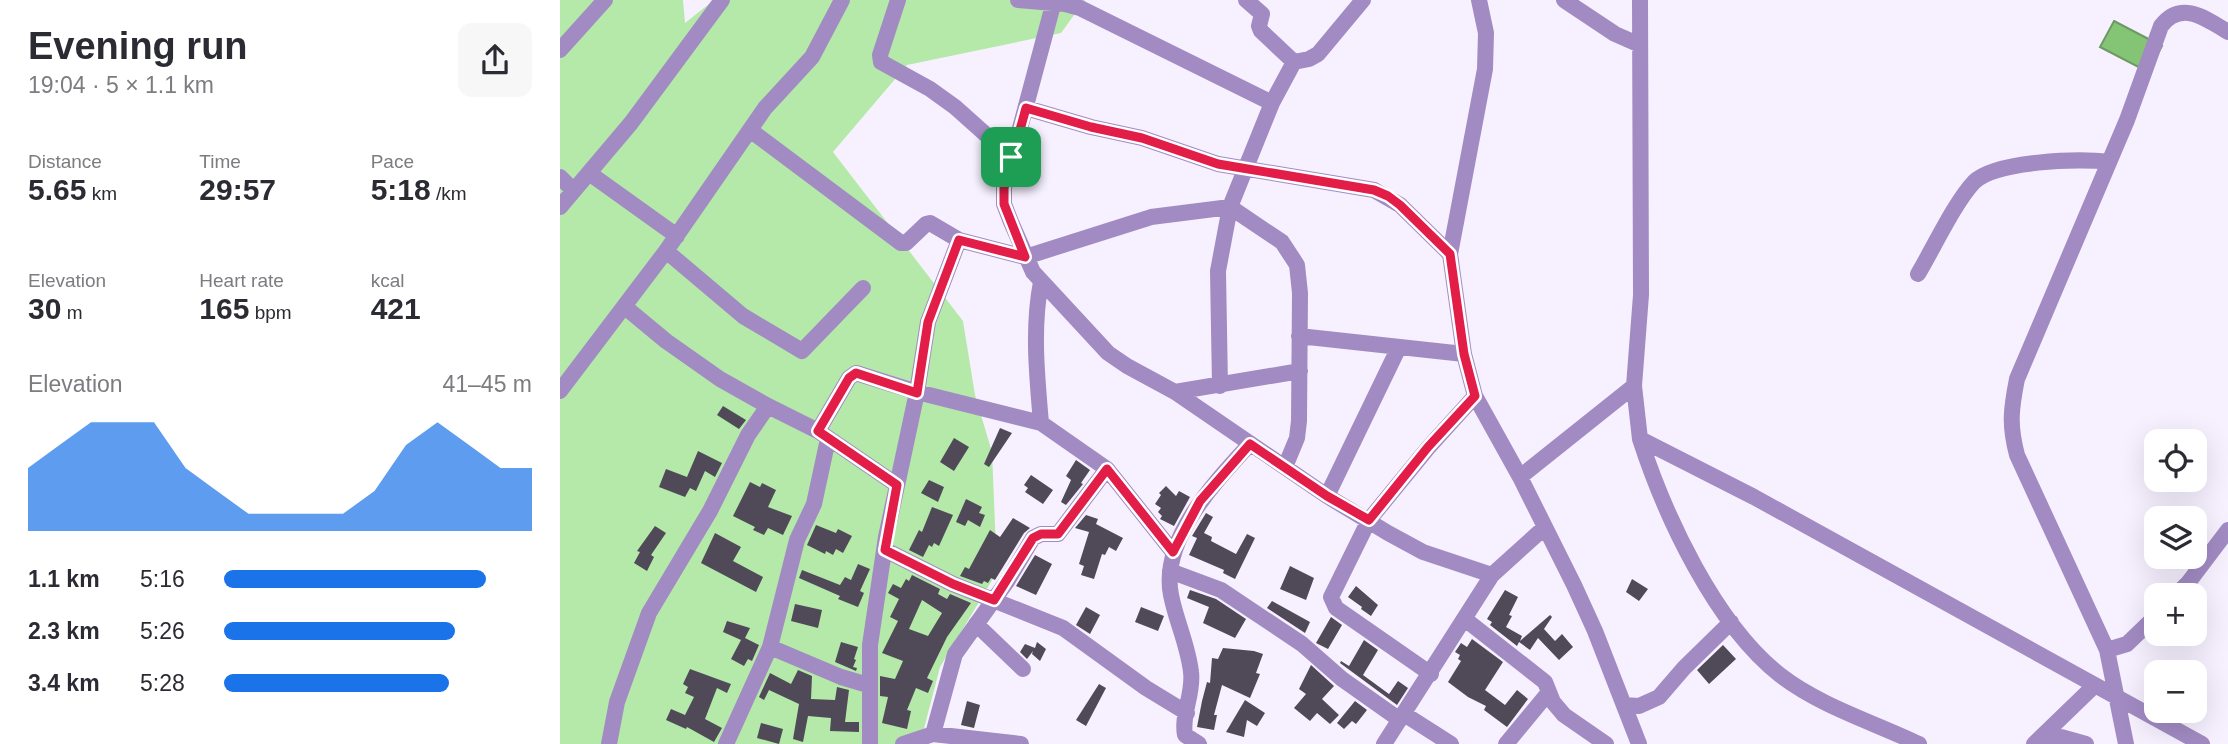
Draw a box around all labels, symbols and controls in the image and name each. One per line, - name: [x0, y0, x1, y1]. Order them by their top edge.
- button: share: [458, 23, 532, 97]
- text: Evening run: [28, 25, 248, 67]
- text: 19:04 · 5 × 1.1 km: [28, 72, 214, 98]
- pin: [981, 127, 1041, 187]
- icon: arrive: [992, 138, 1030, 176]
- text: Distance: [28, 151, 102, 172]
- text: Time: [199, 151, 241, 172]
- text: Pace: [371, 151, 414, 172]
- text: 5.65: [28, 173, 86, 206]
- text: 29:57: [199, 173, 276, 206]
- text: 5:18: [371, 173, 431, 206]
- text: km: [86, 183, 117, 204]
- text: /km: [431, 183, 467, 204]
- text: Elevation: [28, 270, 106, 291]
- text: Heart rate: [199, 270, 284, 291]
- text: kcal: [371, 270, 404, 291]
- text: 30: [28, 292, 61, 325]
- text: 165: [199, 292, 249, 325]
- text: 421: [371, 292, 421, 325]
- text: m: [61, 302, 82, 323]
- text: bpm: [249, 302, 292, 323]
- text: Elevation: [28, 371, 123, 397]
- text: 41–45 m: [442, 371, 532, 397]
- map controls: [2144, 429, 2207, 723]
- button: locate: [2144, 429, 2207, 492]
- button: layers: [2144, 506, 2207, 569]
- text: 1.1 km: [28, 566, 100, 592]
- text: 5:16: [140, 566, 185, 592]
- button: +: [2144, 583, 2207, 646]
- text: 2.3 km: [28, 618, 100, 644]
- text: 5:26: [140, 618, 185, 644]
- button: −: [2144, 660, 2207, 723]
- text: 3.4 km: [28, 670, 100, 696]
- text: 5:28: [140, 670, 185, 696]

